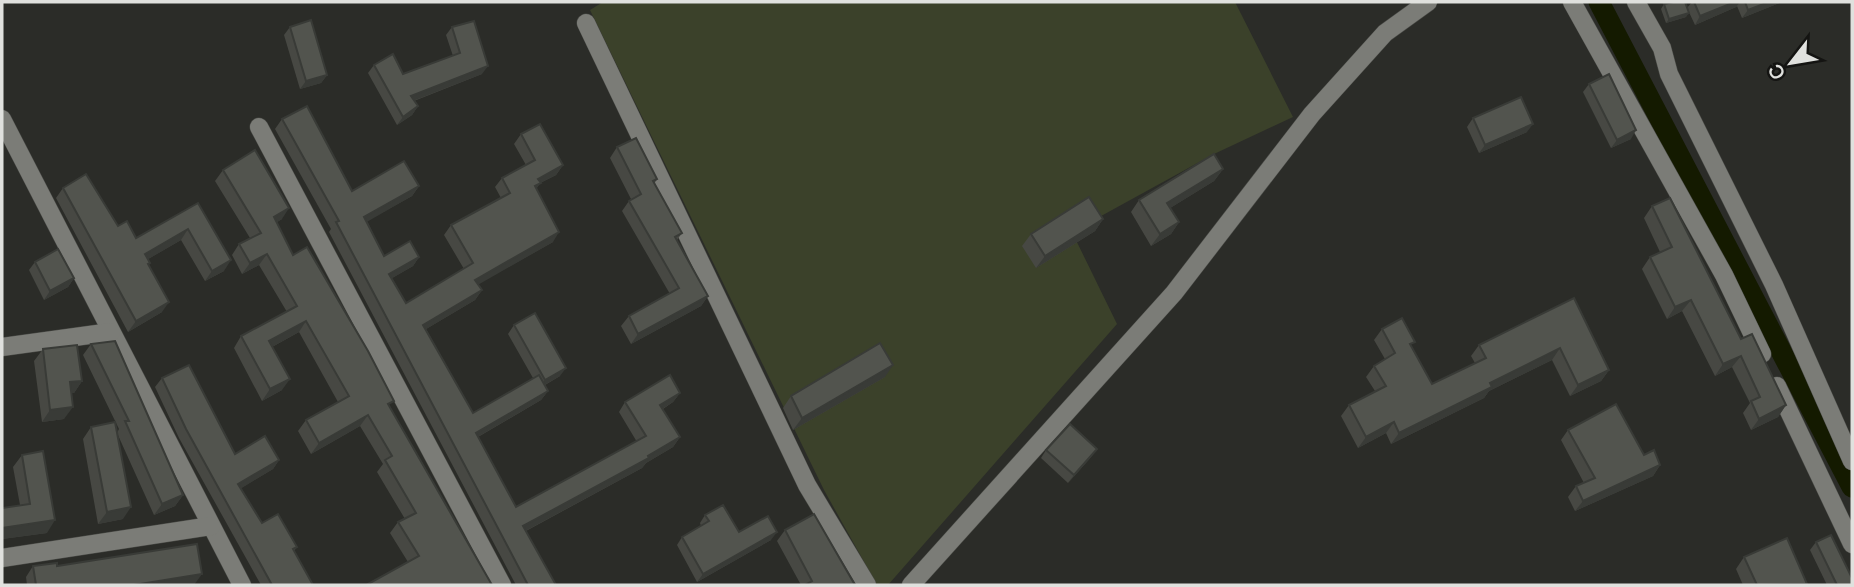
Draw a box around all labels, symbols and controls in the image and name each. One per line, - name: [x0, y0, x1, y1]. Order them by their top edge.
- north arrow: [1756, 28, 1826, 98]
- text: С: [1762, 59, 1791, 84]

